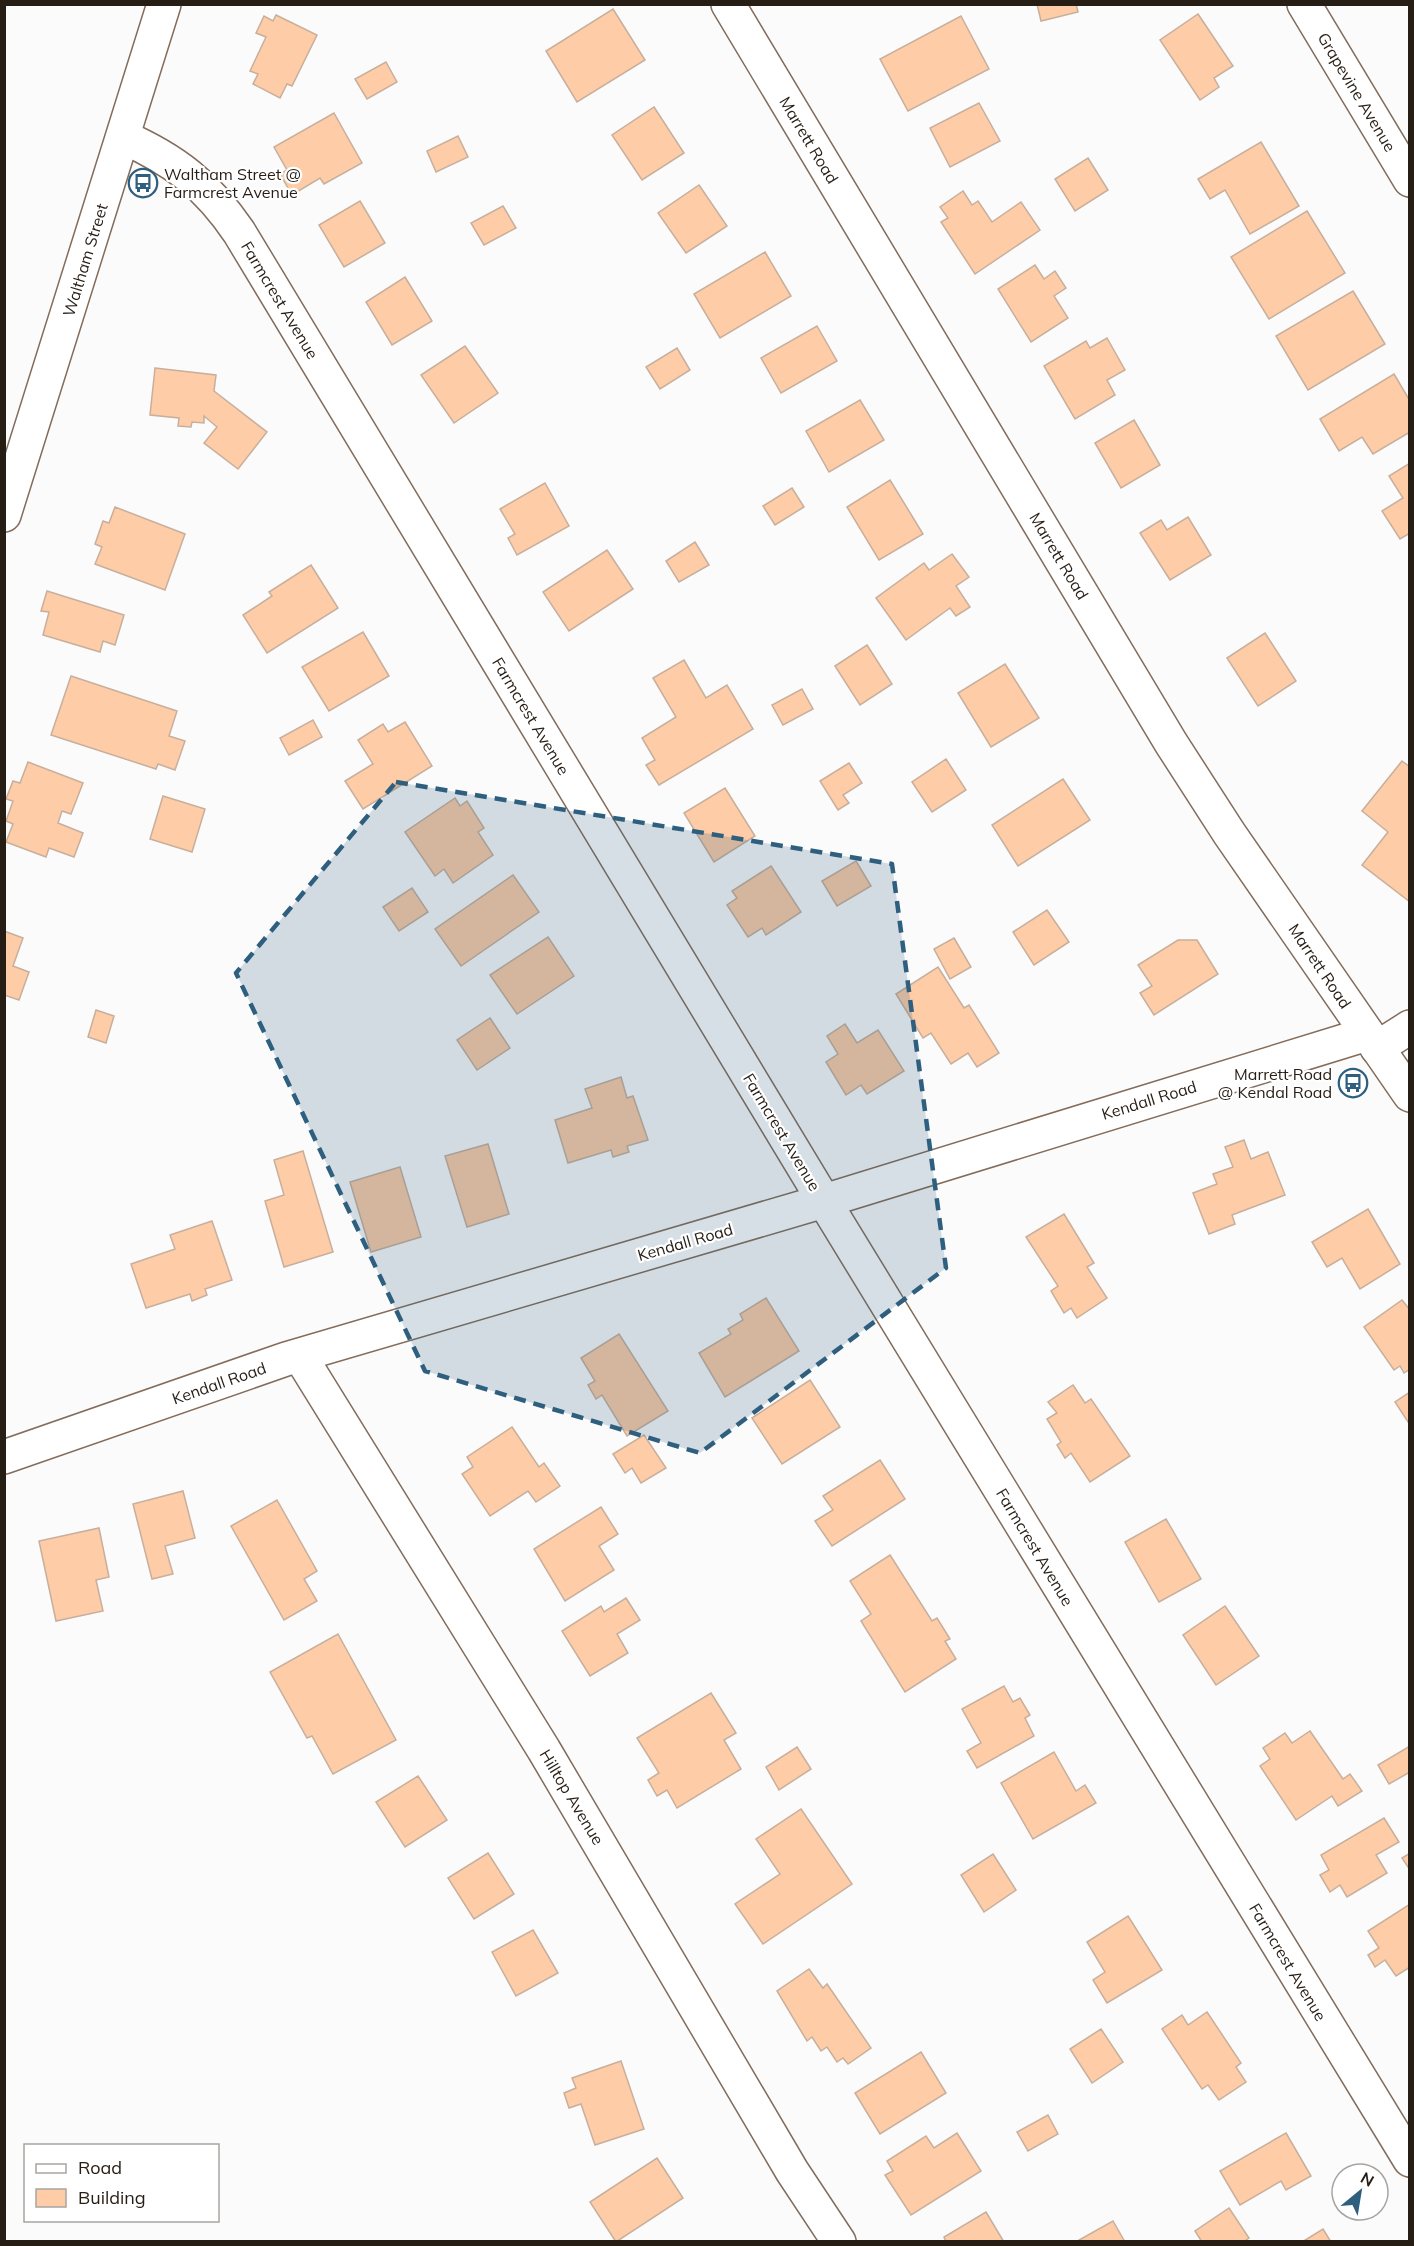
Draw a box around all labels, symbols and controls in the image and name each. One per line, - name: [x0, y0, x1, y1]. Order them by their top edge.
- street label: Grapevine Avenue: [1314, 29, 1400, 155]
- street label: Marrett Road: [775, 93, 843, 187]
- place label: Waltham Street @ Farmcrest Avenue: [164, 164, 301, 202]
- bus stop icon: Waltham Street @ Farmcrest Avenue: [127, 167, 159, 199]
- street label: Waltham Street: [58, 201, 112, 319]
- street label: Farmcrest Avenue: [237, 237, 323, 363]
- street label: Marrett Road: [1025, 509, 1093, 603]
- street label: Farmcrest Avenue: [488, 653, 574, 779]
- street label: Marrett Road: [1284, 920, 1356, 1012]
- place label: Marrett Road @ Kendal Road: [1218, 1064, 1332, 1102]
- bus stop icon: Marrett Road @ Kendal Road: [1337, 1067, 1369, 1099]
- street label: Farmcrest Avenue: [739, 1069, 825, 1195]
- street label: Kendall Road: [1099, 1076, 1199, 1124]
- street label: Kendall Road: [635, 1219, 735, 1265]
- street label: Kendall Road: [169, 1358, 269, 1408]
- street label: Farmcrest Avenue: [992, 1484, 1078, 1610]
- street label: Hilltop Avenue: [536, 1746, 608, 1848]
- street label: Farmcrest Avenue: [1245, 1899, 1331, 2025]
- legend: [24, 2144, 219, 2222]
- text: Road: [78, 2156, 122, 2179]
- north arrow: [1330, 2162, 1390, 2222]
- text: N: [1357, 2167, 1378, 2191]
- text: Building: [78, 2186, 146, 2209]

